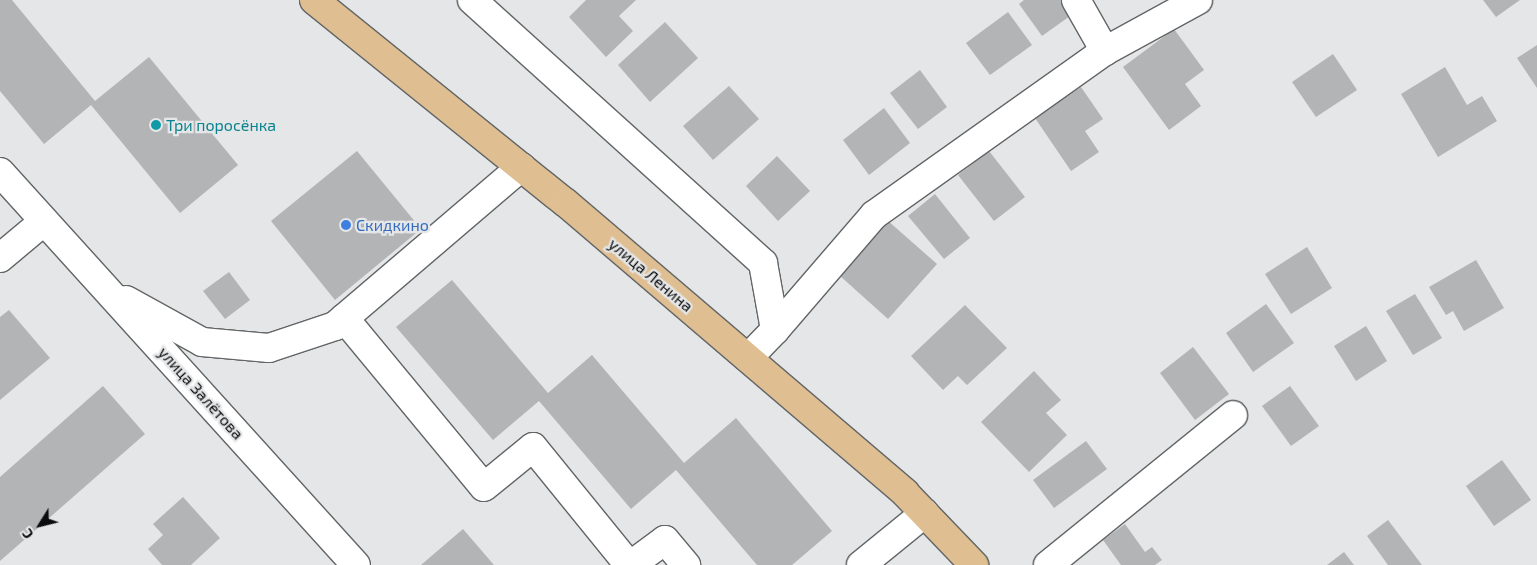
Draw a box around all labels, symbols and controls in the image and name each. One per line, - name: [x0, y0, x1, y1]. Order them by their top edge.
- place label: Три поросёнка: [166, 115, 276, 135]
- marker: Три поросёнка: [150, 119, 162, 131]
- place label: Скидкино: [356, 215, 429, 235]
- marker: Скидкино: [340, 219, 352, 231]
- street label: улица Ленина: [605, 234, 697, 316]
- street label: улица Залётова: [154, 343, 248, 443]
- north arrow: [15, 500, 65, 550]
- text: С: [18, 526, 37, 542]

